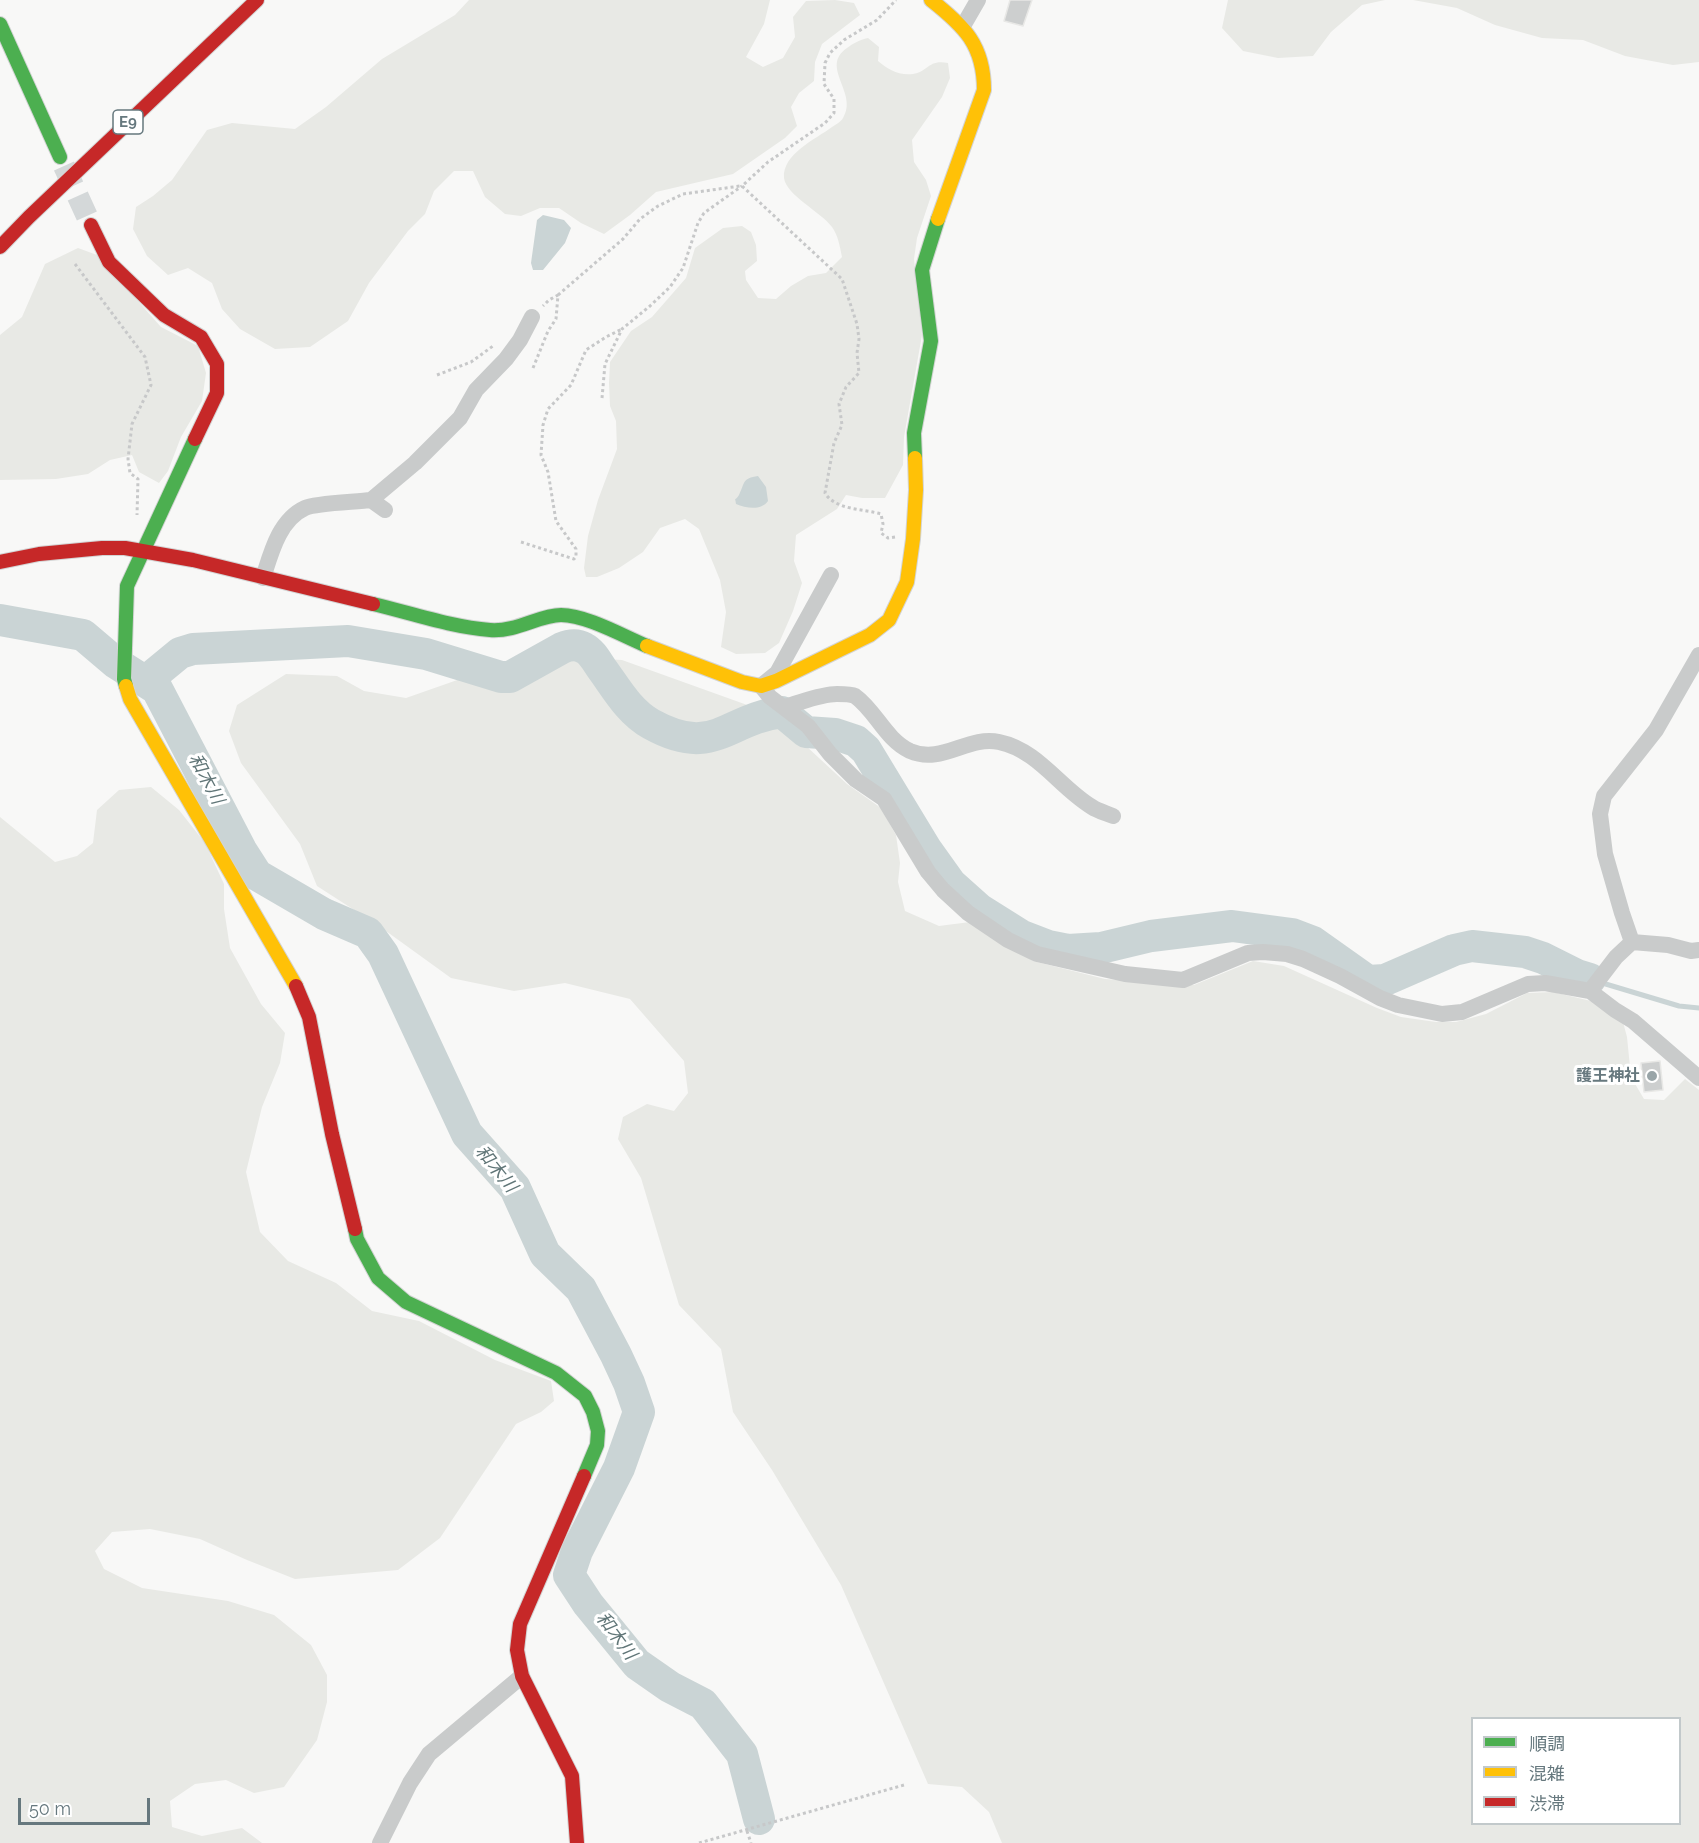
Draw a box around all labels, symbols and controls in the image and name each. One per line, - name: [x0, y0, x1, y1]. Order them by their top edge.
- road number: E9: [113, 110, 143, 134]
- water label: 和木川: [184, 750, 228, 808]
- place label: 護王神社: [1576, 1066, 1640, 1086]
- marker: 護王神社: [1645, 1069, 1659, 1083]
- water label: 和木川: [471, 1141, 521, 1197]
- water label: 和木川: [591, 1608, 641, 1664]
- legend: [1471, 1717, 1681, 1825]
- text: 順調: [1529, 1733, 1565, 1754]
- text: 混雑: [1529, 1763, 1565, 1784]
- scale bar: [21, 1786, 153, 1824]
- text: 渋滞: [1529, 1793, 1565, 1814]
- text: 50 m: [29, 1798, 71, 1819]

